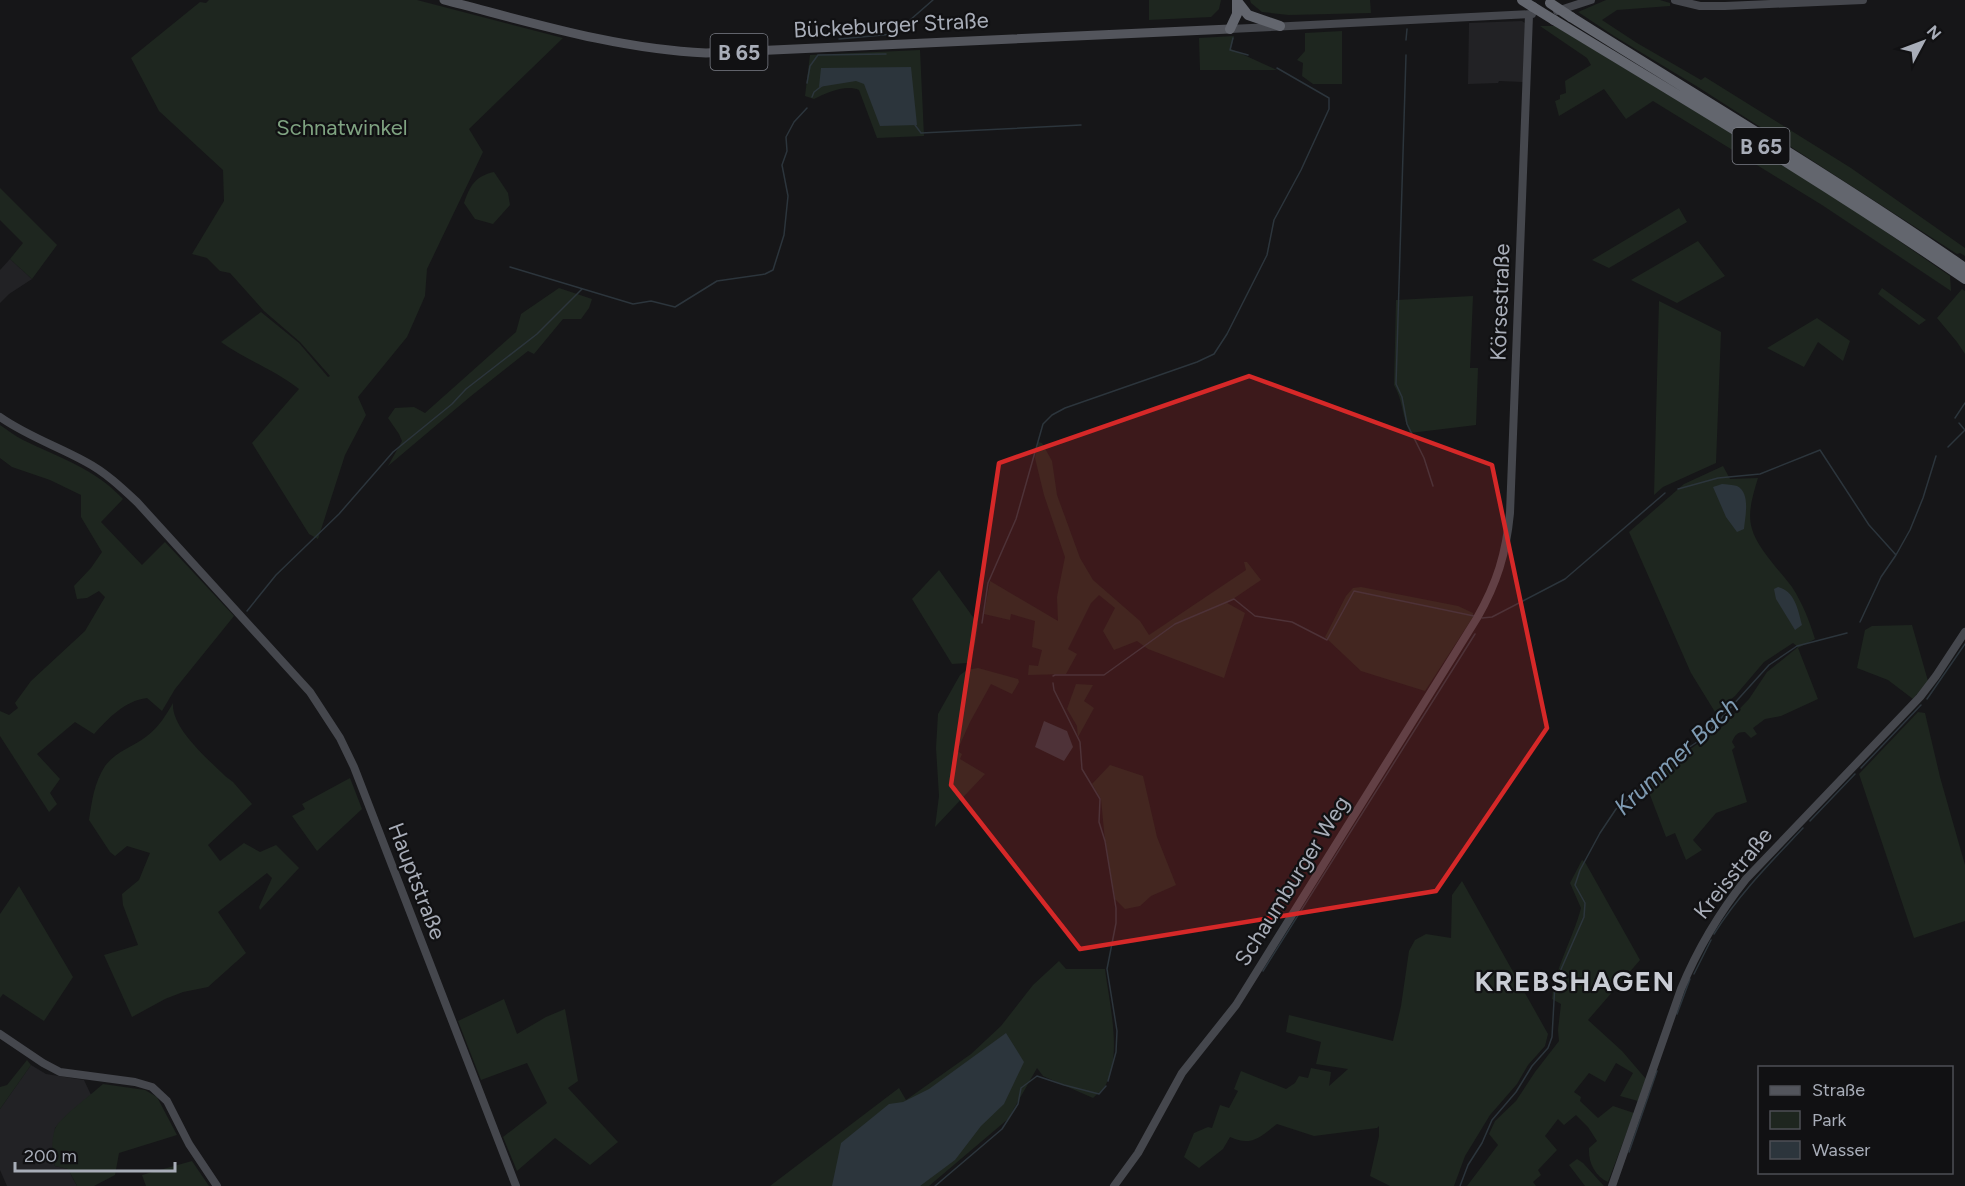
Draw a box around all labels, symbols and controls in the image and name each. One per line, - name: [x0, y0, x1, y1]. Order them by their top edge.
- street label: Bückeburger Straße: [793, 6, 989, 44]
- north arrow: [1893, 12, 1953, 72]
- text: N: [1923, 22, 1945, 43]
- road number: B 65: [710, 34, 768, 70]
- park label: Schnatwinkel: [276, 114, 408, 141]
- road number: B 65: [1732, 128, 1790, 164]
- street label: Körsestraße: [1484, 243, 1516, 361]
- water label: Krummer Bach: [1608, 691, 1744, 821]
- street label: Schaumburger Weg: [1229, 791, 1355, 971]
- street label: Hauptstraße: [382, 819, 452, 943]
- street label: Kreisstraße: [1688, 822, 1778, 924]
- district label: KREBSHAGEN: [1474, 964, 1676, 998]
- legend: [1758, 1066, 1953, 1174]
- text: Straße: [1812, 1079, 1865, 1101]
- text: Park: [1812, 1109, 1847, 1131]
- scale bar: [15, 1135, 176, 1173]
- text: Wasser: [1812, 1139, 1870, 1161]
- text: 200 m: [24, 1145, 77, 1167]

